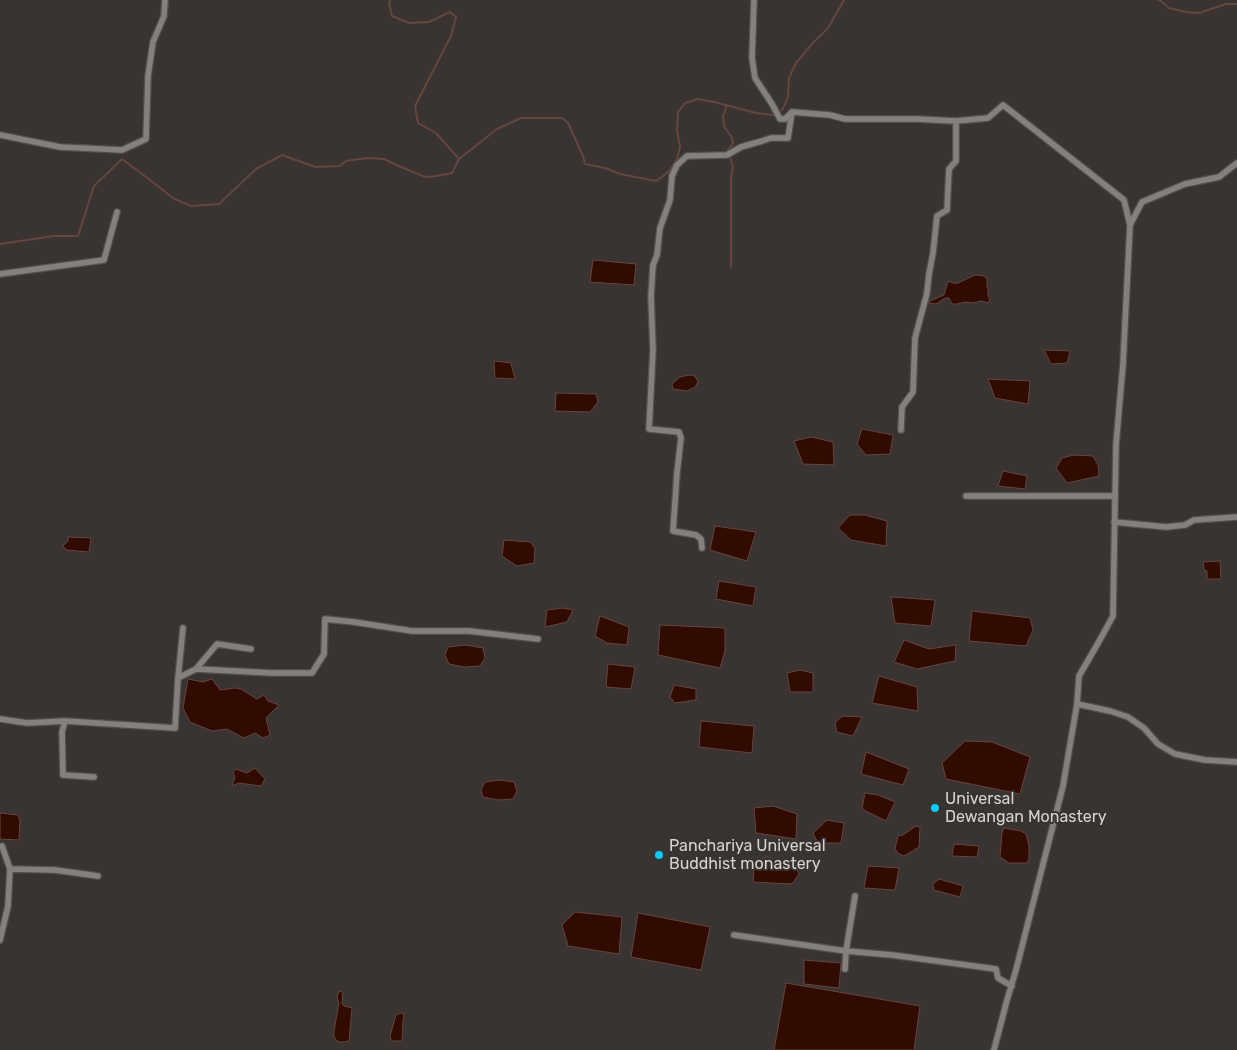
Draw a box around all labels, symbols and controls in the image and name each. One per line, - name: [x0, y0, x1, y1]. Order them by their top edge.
- place label: Universal Dewangan Monastery: [945, 789, 1107, 827]
- marker: Universal Dewangan Monastery: [929, 802, 941, 814]
- place label: Panchariya Universal Buddhist monastery: [669, 836, 826, 874]
- marker: Panchariya Universal Buddhist monastery: [653, 849, 665, 861]

